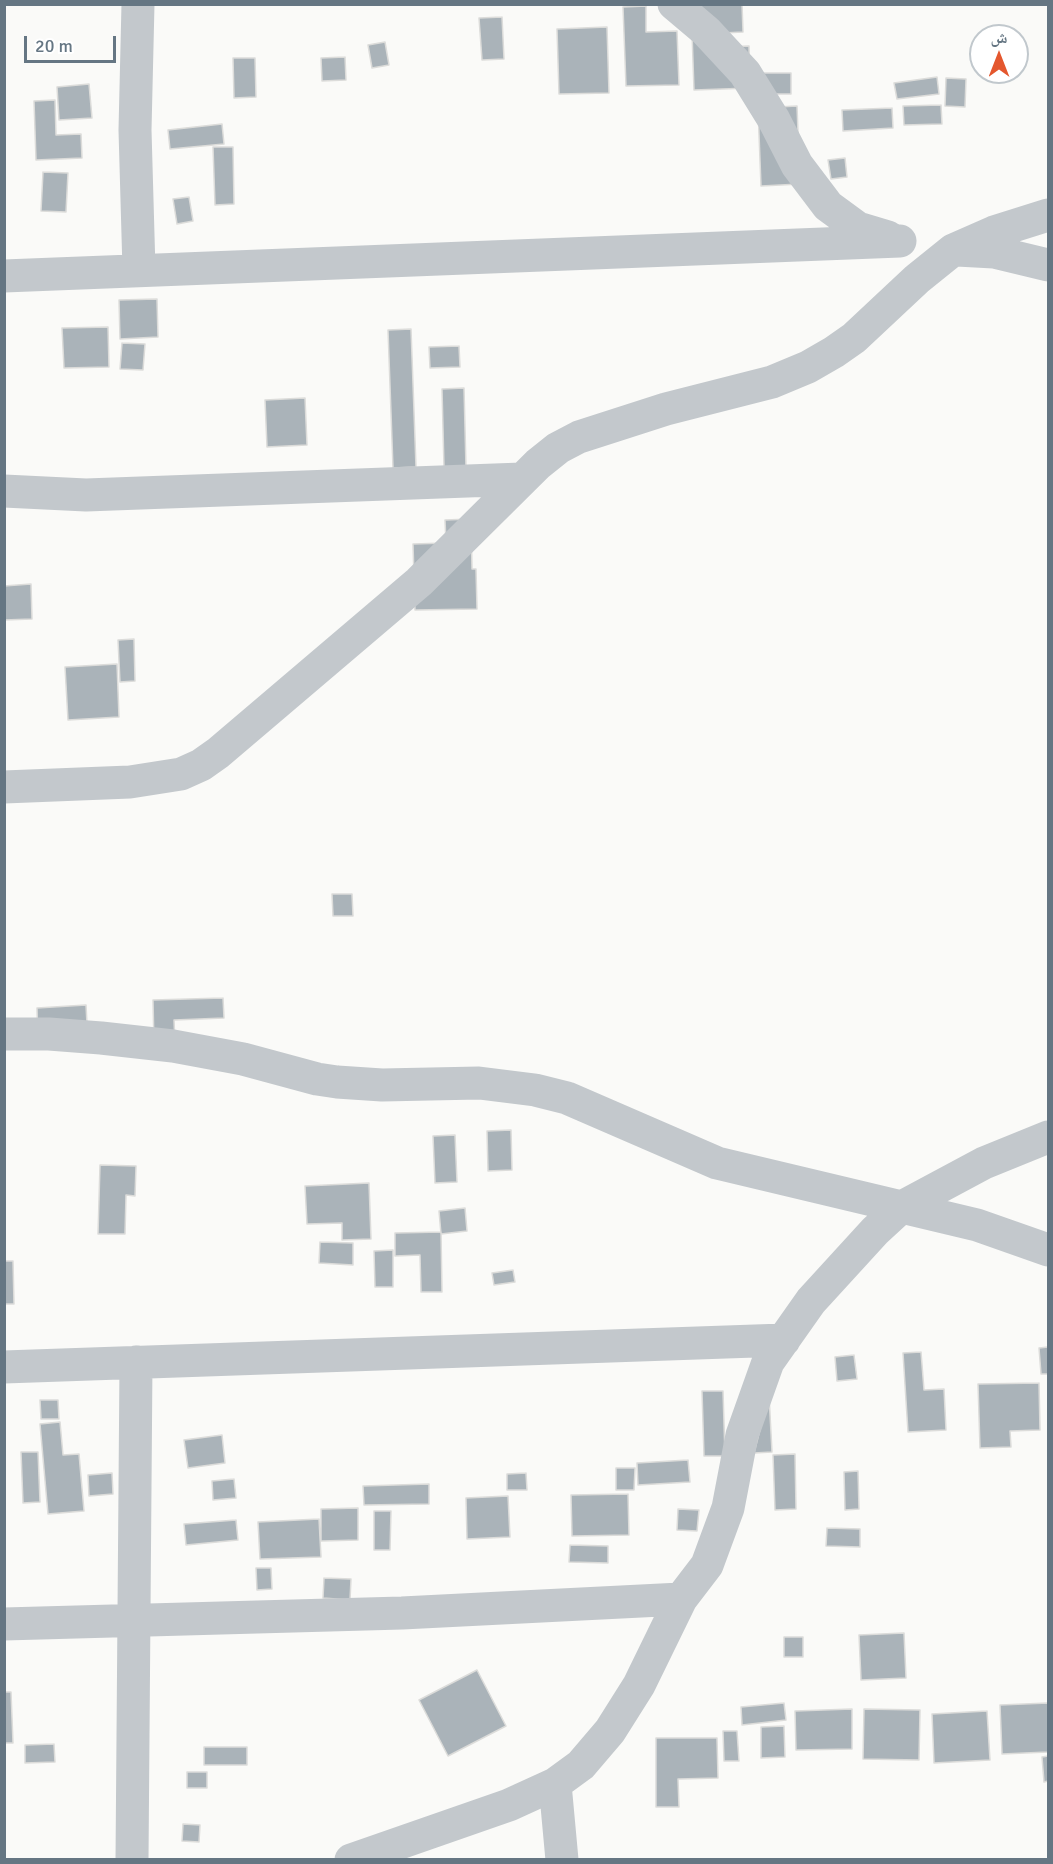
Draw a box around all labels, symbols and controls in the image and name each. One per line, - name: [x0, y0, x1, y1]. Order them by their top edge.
- scale bar: [27, 24, 118, 62]
- north arrow: [969, 24, 1029, 84]
- text: ش: [991, 28, 1007, 48]
- text: 20 m: [35, 35, 73, 57]

